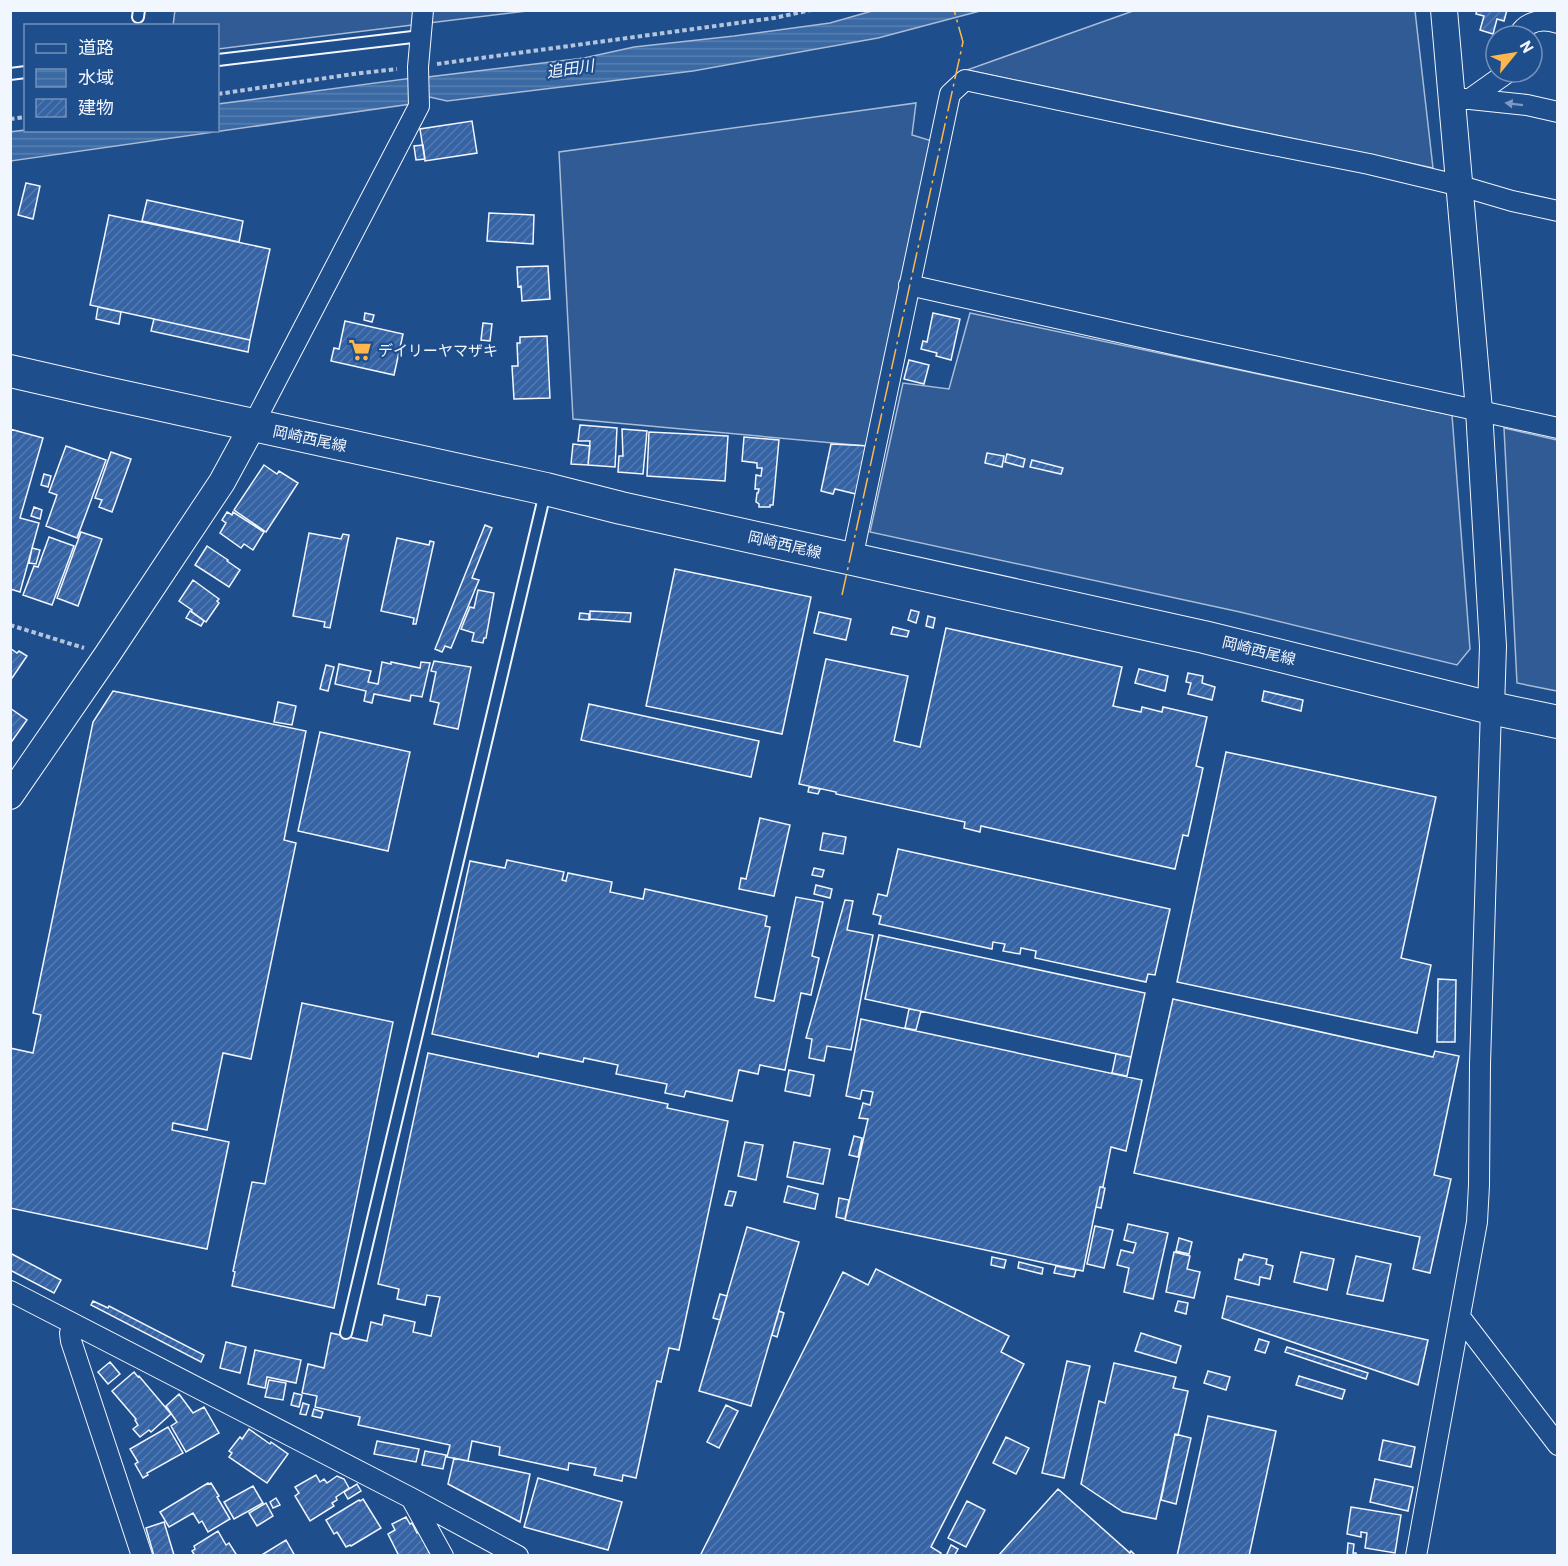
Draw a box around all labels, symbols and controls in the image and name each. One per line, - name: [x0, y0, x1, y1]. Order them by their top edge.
- legend: [24, 24, 219, 132]
- north arrow: [1484, 24, 1544, 84]
- text: 道路: [78, 36, 114, 58]
- text: N: [1517, 37, 1538, 56]
- water label: 追田川: [545, 55, 597, 81]
- text: 水域: [78, 66, 114, 88]
- text: 建物: [78, 96, 114, 118]
- one-way arrow: [1504, 99, 1523, 108]
- supermarket icon: デイリーヤマザキ: [347, 337, 373, 363]
- place label: デイリーヤマザキ: [378, 341, 498, 359]
- street label: 岡崎西尾線: [271, 421, 349, 455]
- street label: 岡崎西尾線: [746, 527, 824, 561]
- street label: 岡崎西尾線: [1220, 632, 1298, 668]

